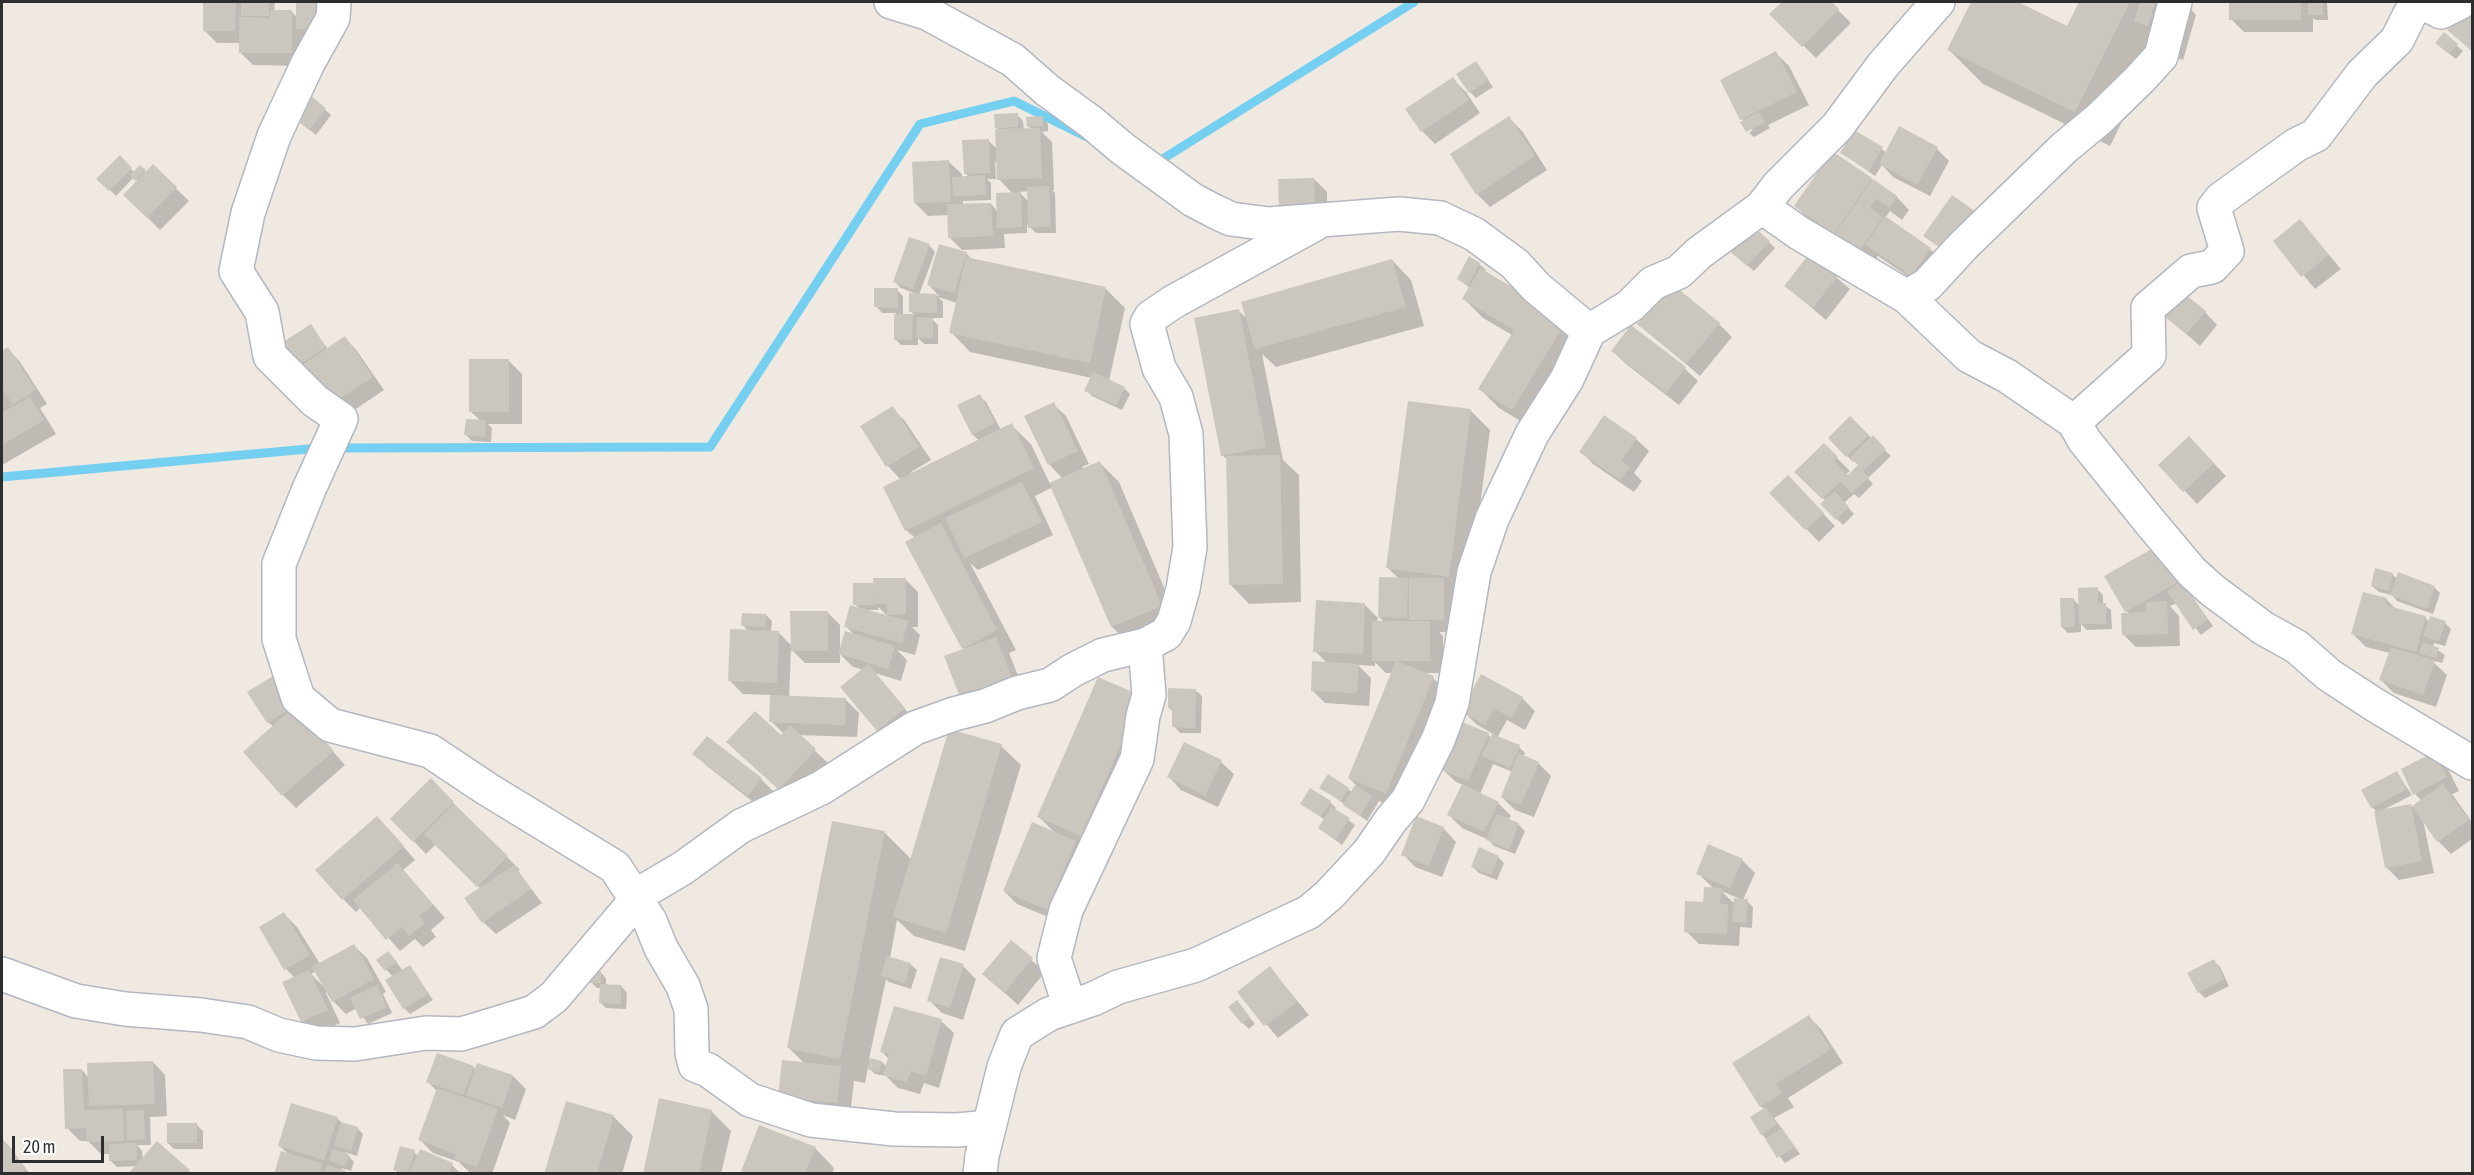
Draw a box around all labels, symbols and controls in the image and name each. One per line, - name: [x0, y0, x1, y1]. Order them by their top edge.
- scale bar: [15, 1124, 106, 1162]
- text: 20 m: [23, 1136, 55, 1157]

